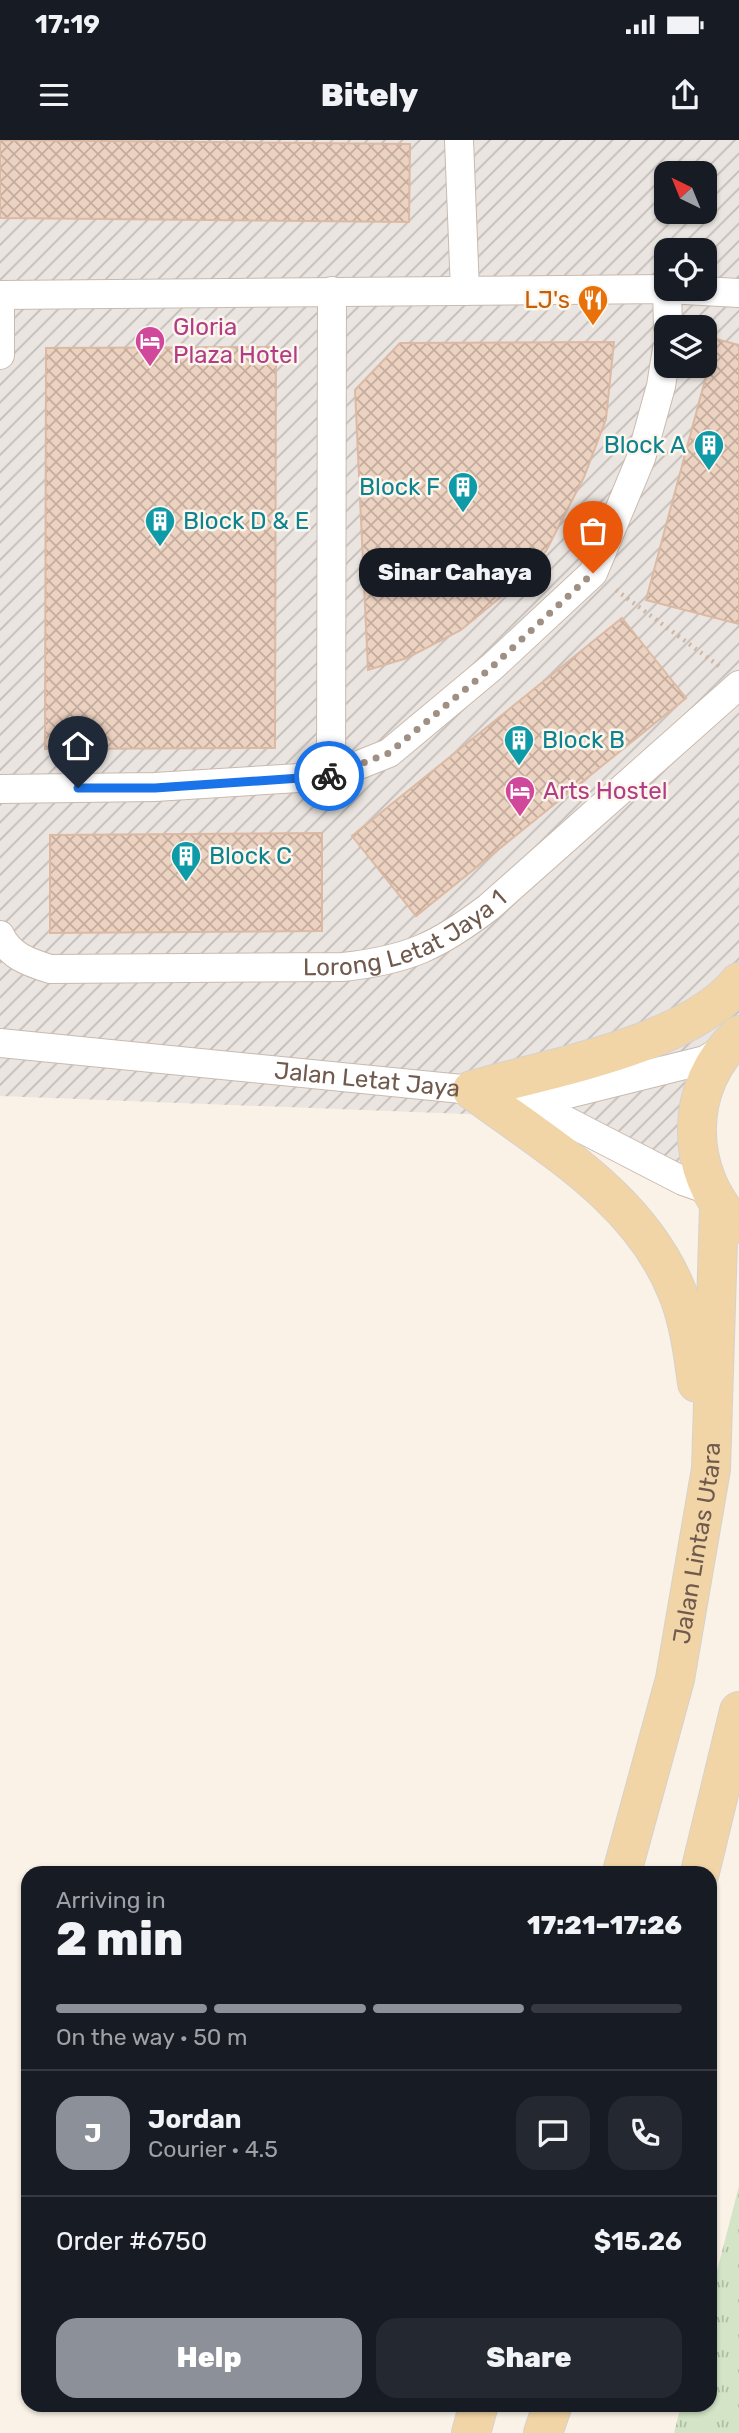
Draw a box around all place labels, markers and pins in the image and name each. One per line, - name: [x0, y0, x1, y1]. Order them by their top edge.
- restaurant icon: LJ's: [576, 283, 610, 327]
- place label: LJ's: [524, 286, 570, 314]
- place label: Gloria Plaza Hotel: [173, 313, 298, 369]
- hotel icon: Gloria Plaza Hotel: [133, 324, 167, 368]
- building icon: Block A: [692, 428, 726, 472]
- place label: Block A: [604, 431, 686, 459]
- building icon: Block F: [446, 470, 480, 514]
- place label: Block F: [359, 473, 440, 501]
- pin: [563, 501, 623, 573]
- building icon: Block D & E: [143, 504, 177, 548]
- place label: Block D & E: [183, 507, 309, 535]
- callout: Sinar Cahaya: [358, 548, 551, 598]
- pin: [48, 716, 108, 788]
- building icon: Block B: [502, 723, 536, 767]
- place label: Block B: [542, 726, 625, 754]
- hotel icon: Arts Hostel: [503, 774, 537, 818]
- place label: Arts Hostel: [543, 777, 668, 805]
- building icon: Block C: [169, 839, 203, 883]
- place label: Block C: [209, 842, 292, 870]

